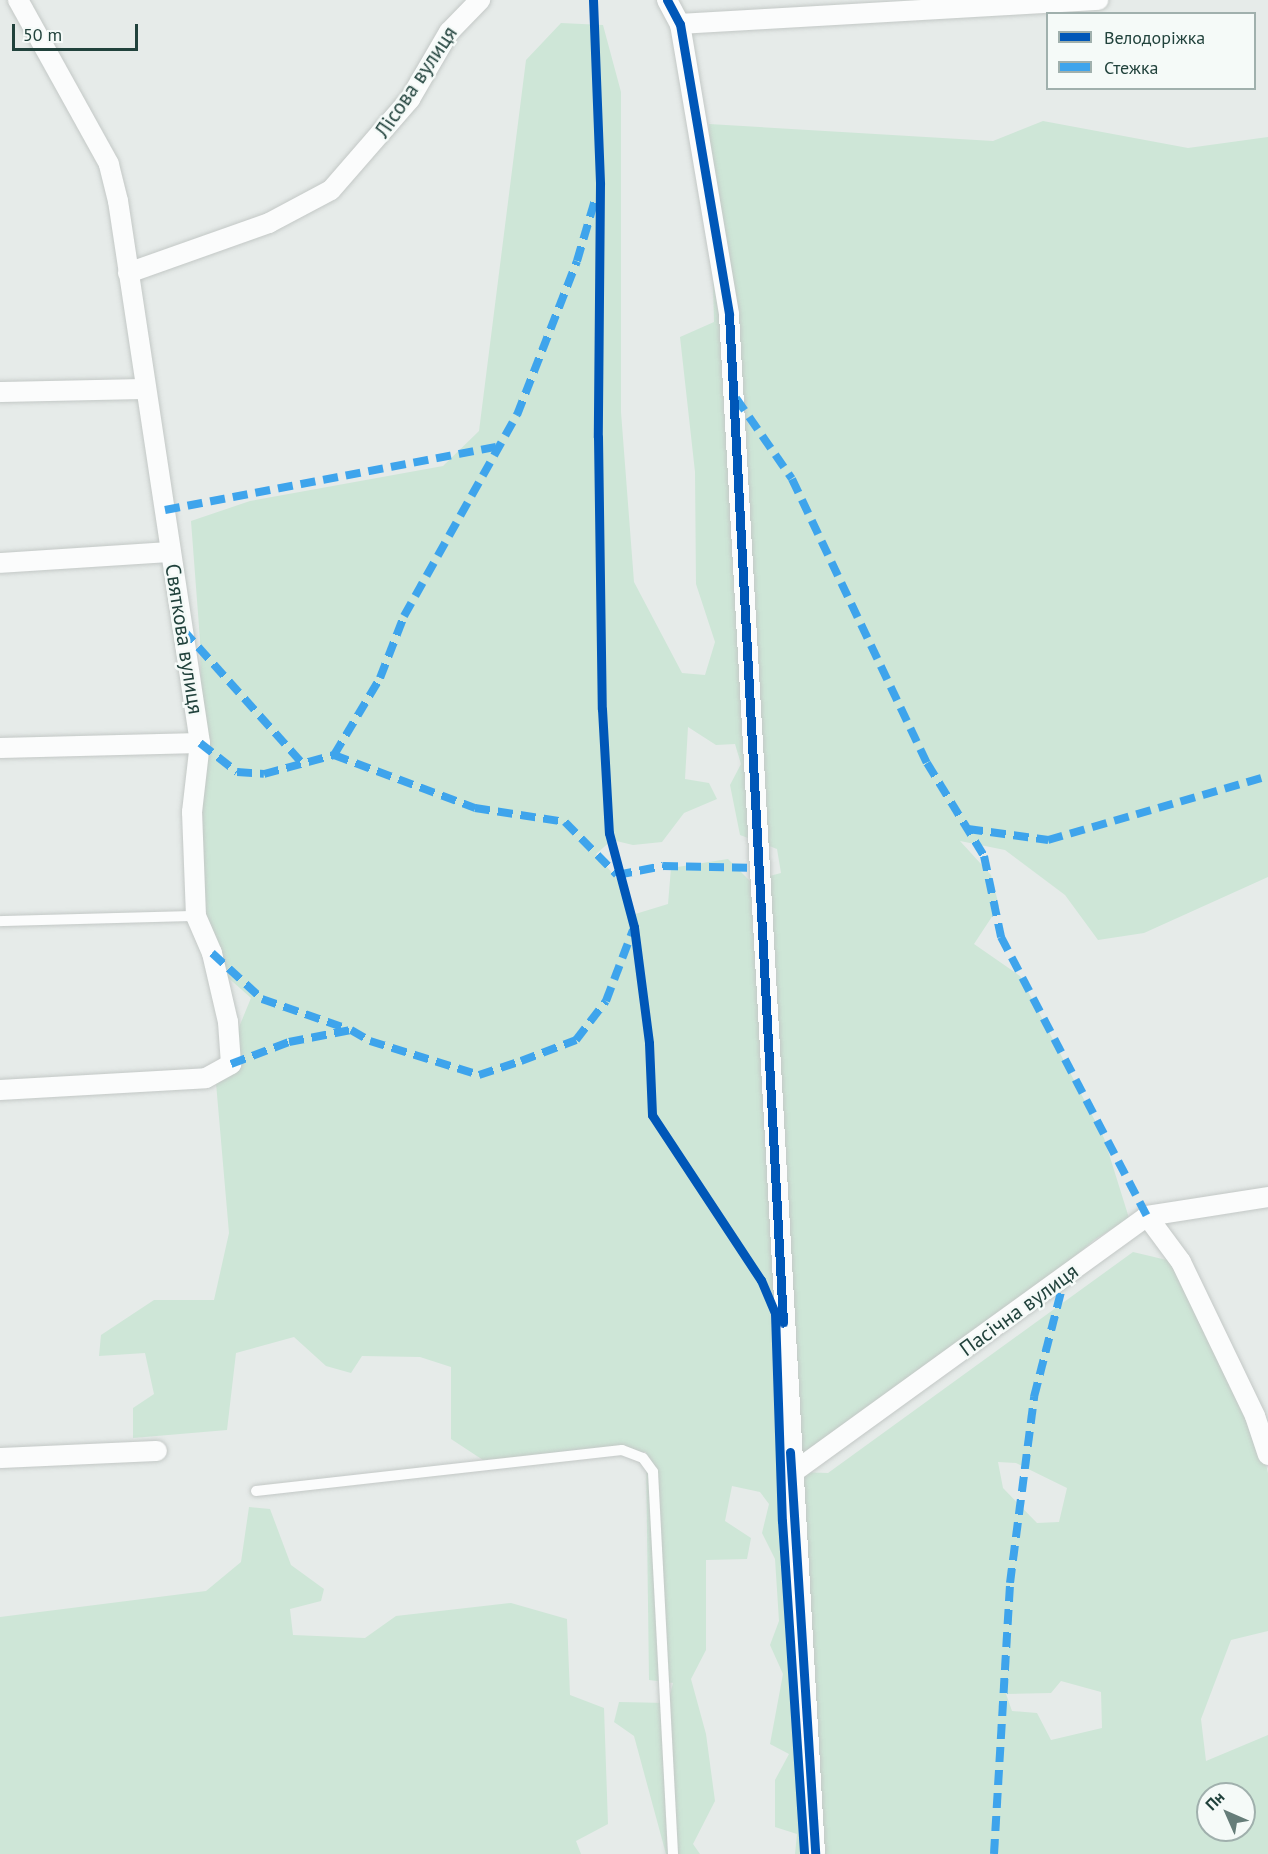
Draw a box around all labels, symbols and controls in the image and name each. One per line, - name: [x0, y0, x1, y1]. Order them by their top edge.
- scale bar: [15, 12, 141, 50]
- legend: [1046, 12, 1256, 90]
- street label: Лісова вулиця: [369, 21, 463, 143]
- text: 50 m: [23, 23, 62, 46]
- text: Велодоріжка: [1104, 26, 1205, 49]
- text: Стежка: [1104, 56, 1158, 79]
- street label: Святкова вулиця: [160, 562, 208, 716]
- street label: Пасічна вулиця: [955, 1259, 1083, 1361]
- north arrow: [1196, 1782, 1256, 1842]
- text: Пн: [1201, 1787, 1228, 1814]

